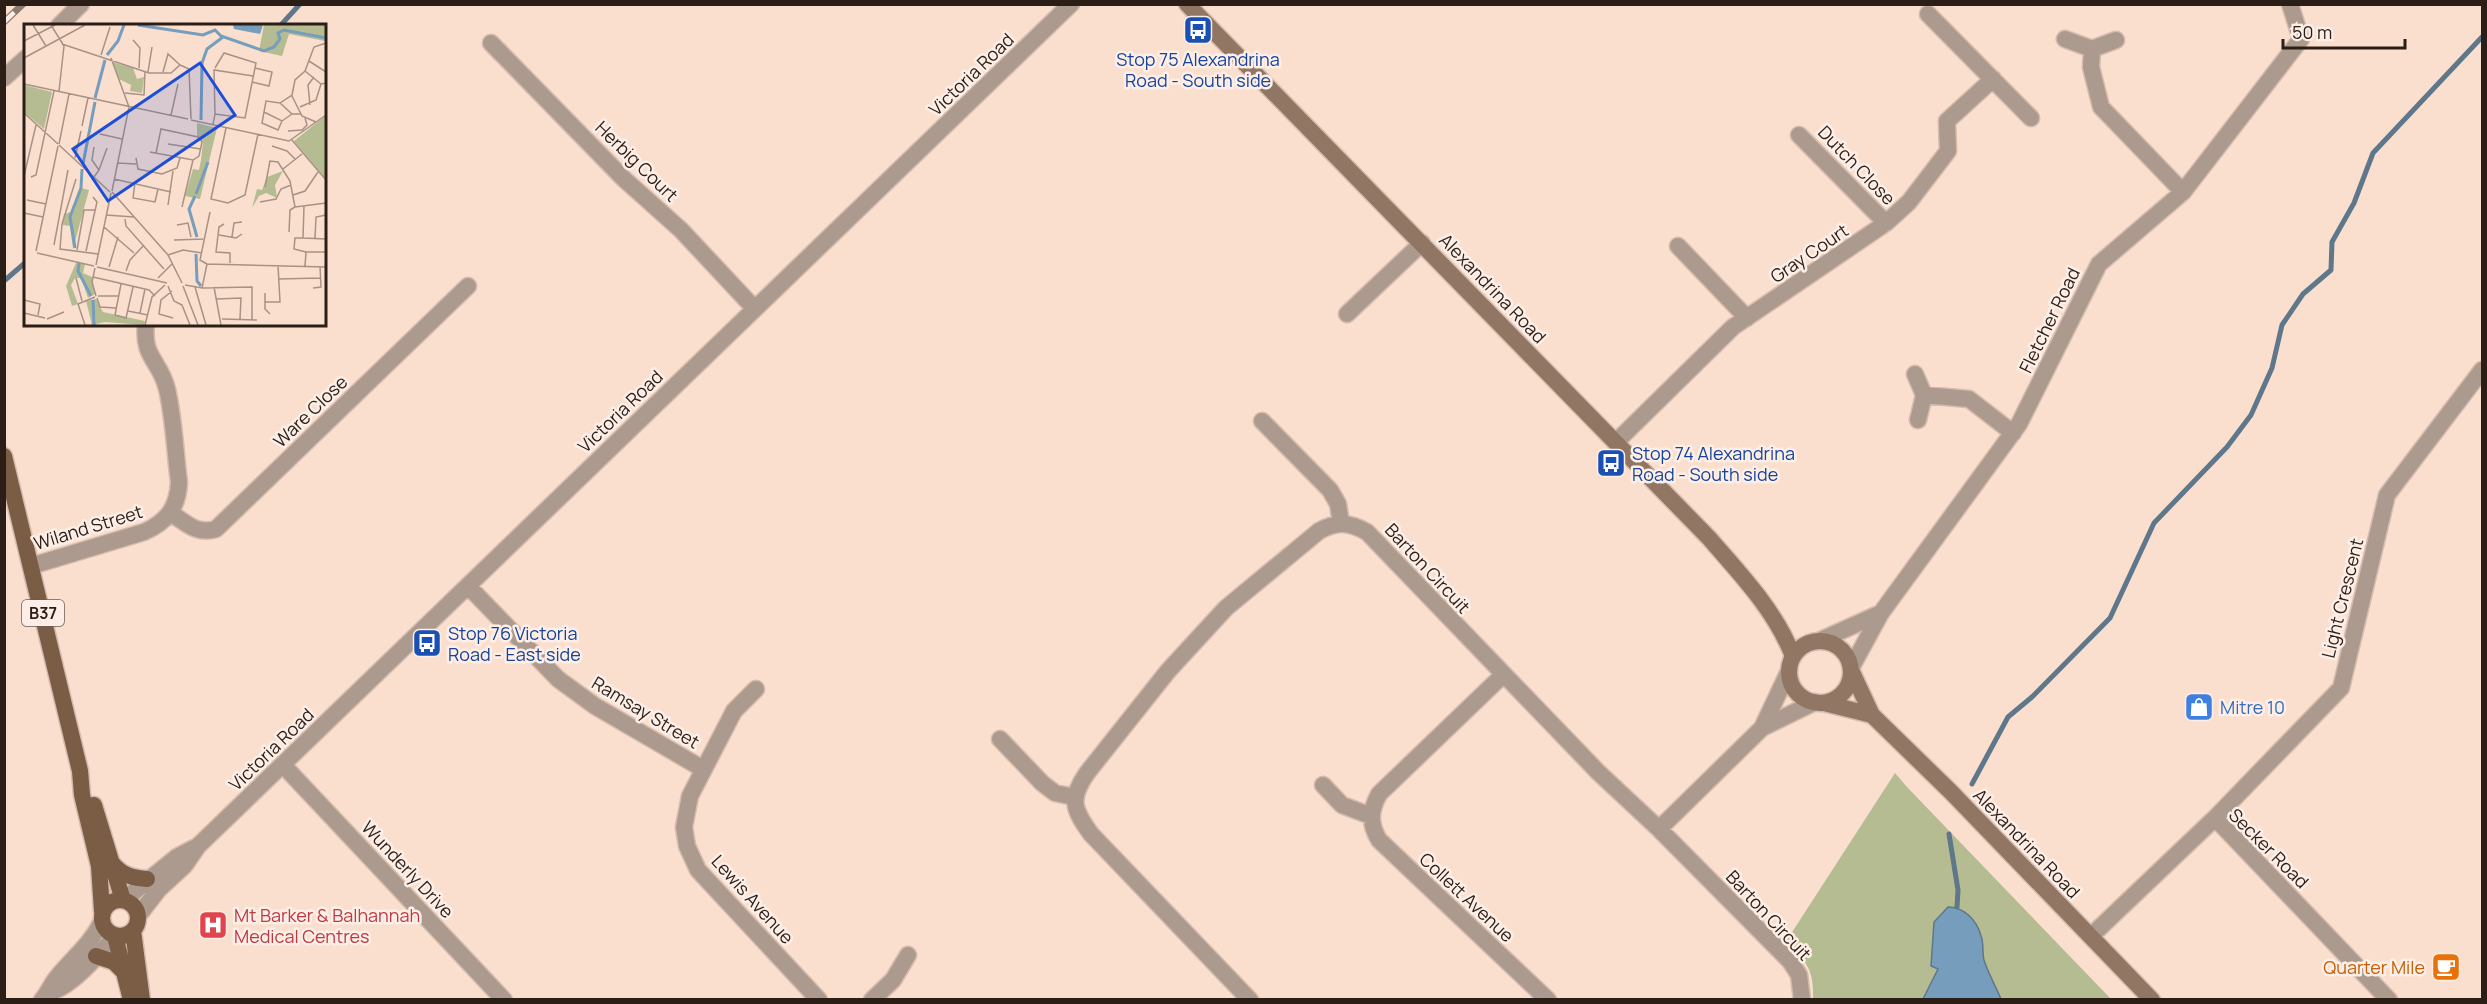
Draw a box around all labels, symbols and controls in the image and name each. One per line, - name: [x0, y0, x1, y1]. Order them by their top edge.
- scale bar: [2283, 12, 2404, 50]
- bus stop icon: Stop 75 Alexandrina Road - South side: [1182, 14, 1214, 46]
- text: 50 m: [2292, 20, 2332, 44]
- inset map: [24, 24, 326, 326]
- street label: Victoria Road: [923, 27, 1019, 121]
- place label: Stop 75 Alexandrina Road - South side: [1116, 47, 1280, 92]
- street label: Herbig Court: [590, 115, 684, 207]
- street label: Dutch Close: [1813, 120, 1901, 210]
- street label: Gray Court: [1765, 218, 1853, 288]
- street label: Alexandrina Road: [1434, 228, 1552, 348]
- street label: Fletcher Road: [2013, 263, 2085, 377]
- street label: Victoria Road: [572, 364, 668, 458]
- street label: Ware Close: [268, 370, 352, 452]
- place label: Stop 74 Alexandrina Road - South side: [1632, 441, 1795, 486]
- bus stop icon: Stop 74 Alexandrina Road - South side: [1595, 447, 1627, 479]
- street label: Wiland Street: [31, 499, 145, 555]
- street label: Barton Circuit: [1380, 518, 1476, 618]
- street label: Light Crescent: [2316, 536, 2368, 660]
- road number: B37: [22, 600, 64, 626]
- place label: Stop 76 Victoria Road - East side: [448, 621, 581, 666]
- bus stop icon: Stop 76 Victoria Road - East side: [411, 627, 443, 659]
- street label: Ramsay Street: [588, 670, 704, 754]
- shop icon: Mitre 10: [2183, 691, 2215, 723]
- place label: Mitre 10: [2220, 695, 2285, 719]
- street label: Victoria Road: [223, 702, 319, 796]
- street label: Alexandrina Road: [1968, 783, 2086, 903]
- street label: Secker Road: [2224, 803, 2314, 893]
- street label: Wunderly Drive: [357, 815, 459, 923]
- street label: Collett Avenue: [1415, 847, 1519, 947]
- street label: Lewis Avenue: [707, 849, 799, 949]
- street label: Barton Circuit: [1721, 865, 1817, 965]
- place label: Mt Barker & Balhannah Medical Centres: [234, 903, 420, 948]
- hospital icon: Mt Barker & Balhannah Medical Centres: [197, 909, 229, 941]
- cafe icon: Quarter Mile: [2430, 951, 2462, 983]
- place label: Quarter Mile: [2323, 955, 2425, 979]

